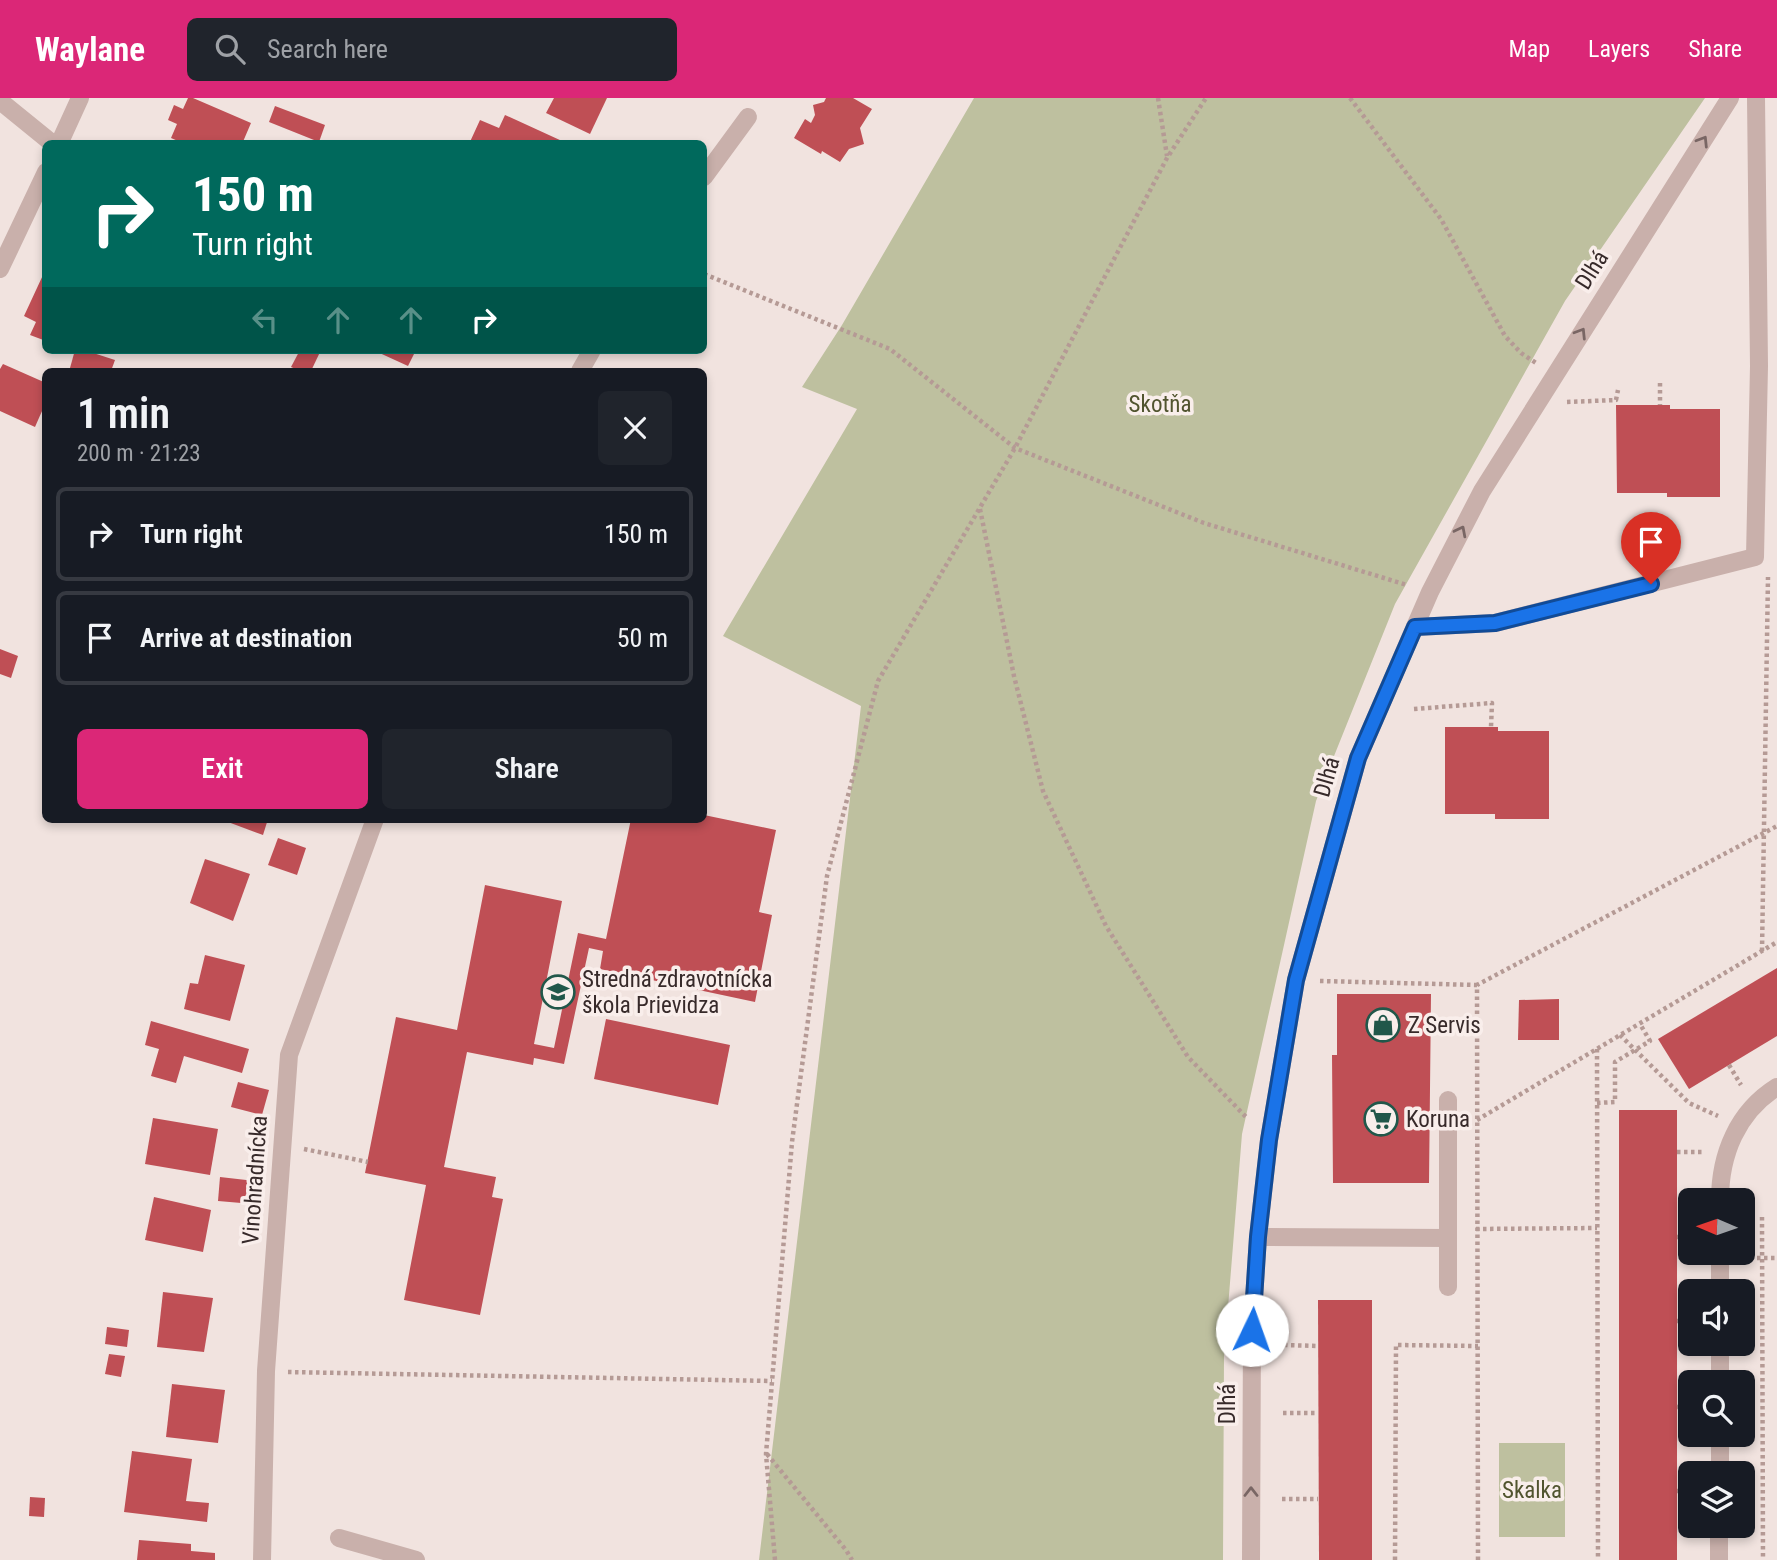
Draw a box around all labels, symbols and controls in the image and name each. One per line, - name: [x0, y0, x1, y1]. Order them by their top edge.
- search box: [187, 18, 677, 81]
- text: Waylane: [35, 30, 145, 69]
- icon: search: [211, 30, 249, 68]
- text: Search here: [267, 34, 388, 64]
- text: Map: [1509, 35, 1550, 63]
- text: Layers: [1588, 35, 1650, 63]
- text: Share: [1688, 35, 1742, 63]
- one-way arrow: [1694, 135, 1707, 148]
- text: 150 m: [192, 166, 314, 223]
- icon: right: [77, 168, 168, 259]
- text: Turn right: [192, 225, 313, 263]
- street label: Dlhá: [1570, 246, 1614, 294]
- icon: left: [246, 301, 284, 339]
- icon: ahead: [319, 301, 357, 339]
- icon: ahead: [392, 301, 430, 339]
- icon: right: [465, 301, 503, 339]
- one-way arrow: [1573, 328, 1586, 341]
- text: 1 min: [77, 389, 170, 438]
- button: close: [598, 391, 672, 465]
- park label: Skotňa: [1129, 391, 1191, 418]
- text: 200 m · 21:23: [77, 440, 201, 467]
- pin: [1621, 512, 1681, 584]
- icon: right: [81, 515, 119, 553]
- text: Turn right: [140, 519, 242, 549]
- text: 150 m: [604, 519, 668, 549]
- icon: arrive: [1632, 523, 1670, 561]
- one-way arrow: [1453, 526, 1467, 538]
- icon: arrive: [81, 619, 119, 657]
- text: Arrive at destination: [140, 623, 352, 653]
- text: 50 m: [617, 623, 668, 653]
- button: Exit: [77, 729, 368, 809]
- button: Share: [382, 729, 672, 809]
- street label: Dlhá: [1308, 754, 1346, 800]
- place label: Stredná zdravotnícka škola Prievidza: [582, 966, 772, 1019]
- school or university icon: Stredná zdravotnícka škola Prievidza: [539, 973, 577, 1011]
- shop icon: Z Servis: [1364, 1006, 1402, 1044]
- place label: Z Servis: [1408, 1012, 1481, 1039]
- supermarket icon: Koruna: [1362, 1100, 1400, 1138]
- place label: Koruna: [1406, 1106, 1470, 1133]
- street label: Vinohradnícka: [237, 1114, 273, 1246]
- north arrow: [1678, 1188, 1755, 1265]
- map controls: [1678, 1188, 1755, 1538]
- button: sound: [1678, 1279, 1755, 1356]
- position arrow: [1215, 1293, 1289, 1367]
- button: search: [1678, 1370, 1755, 1447]
- street label: Dlhá: [1214, 1384, 1241, 1424]
- button: layers: [1678, 1461, 1755, 1538]
- park label: Skalka: [1502, 1477, 1562, 1504]
- one-way arrow: [1243, 1486, 1259, 1497]

